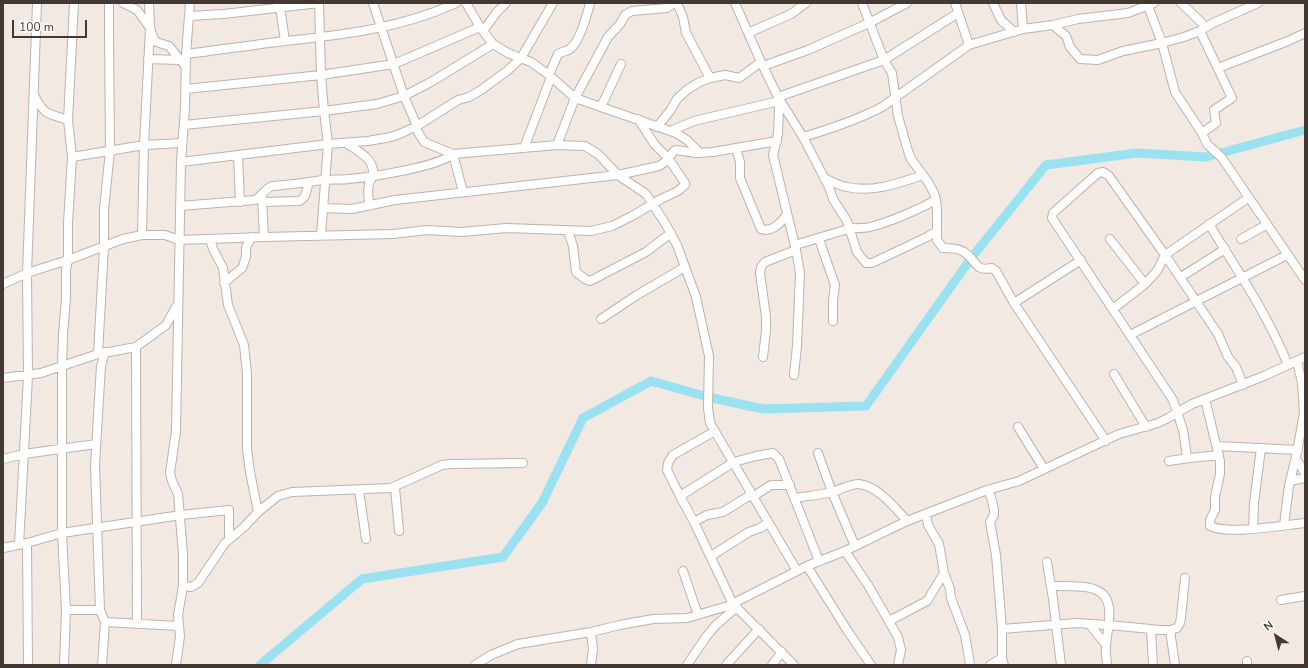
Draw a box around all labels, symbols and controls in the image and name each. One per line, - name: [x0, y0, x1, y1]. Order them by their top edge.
- scale bar: [14, 12, 89, 38]
- text: 100 m: [19, 19, 54, 35]
- north arrow: [1256, 616, 1296, 656]
- text: N: [1261, 617, 1276, 634]

